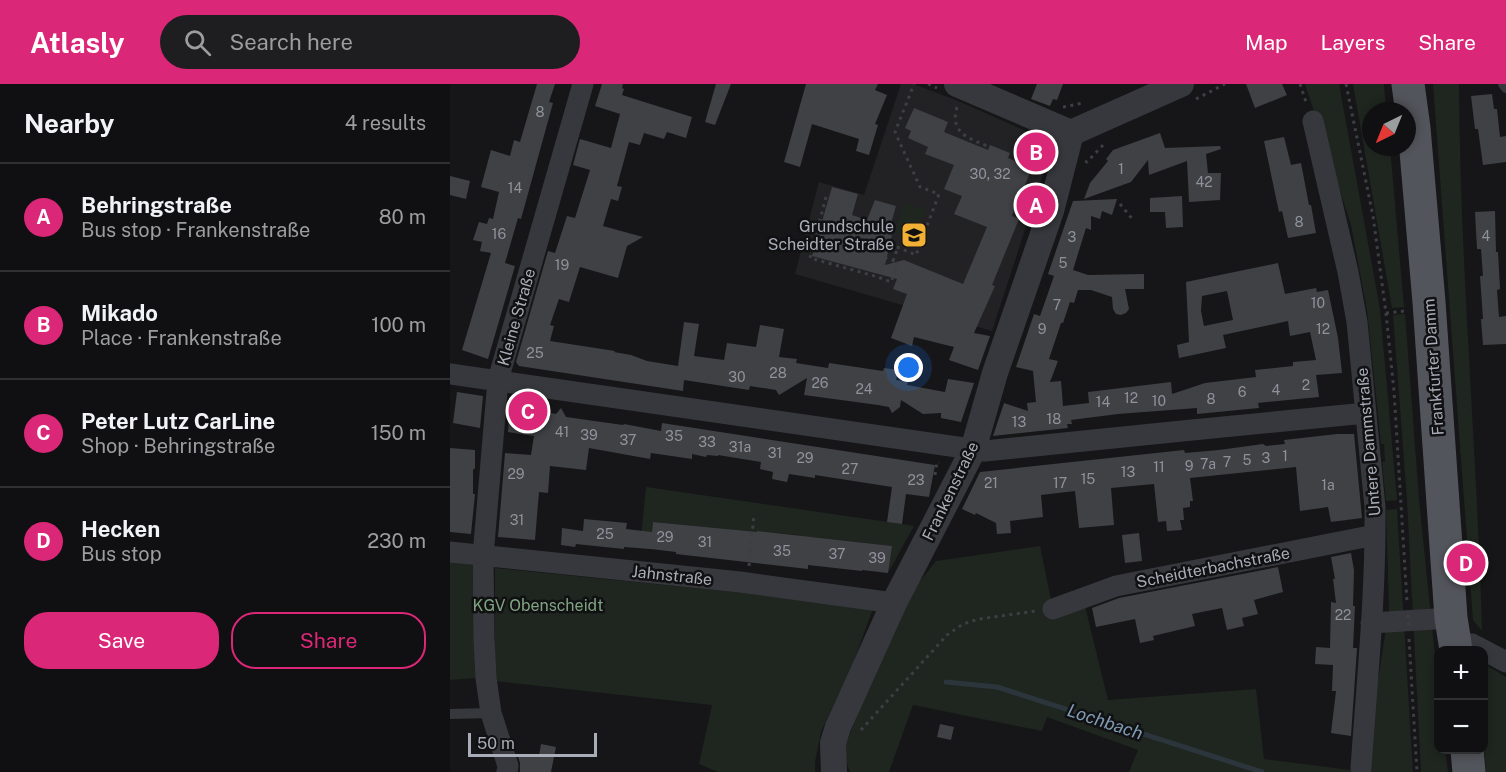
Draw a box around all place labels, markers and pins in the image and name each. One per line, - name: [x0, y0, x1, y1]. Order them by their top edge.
- pin: B: [1016, 130, 1056, 174]
- pin: A: [1016, 182, 1056, 228]
- place label: Grundschule Scheidter Straße: [768, 217, 894, 254]
- school or university icon: Grundschule Scheidter Straße: [899, 220, 929, 250]
- pin: C: [508, 388, 548, 434]
- pin: D: [1446, 540, 1486, 586]

